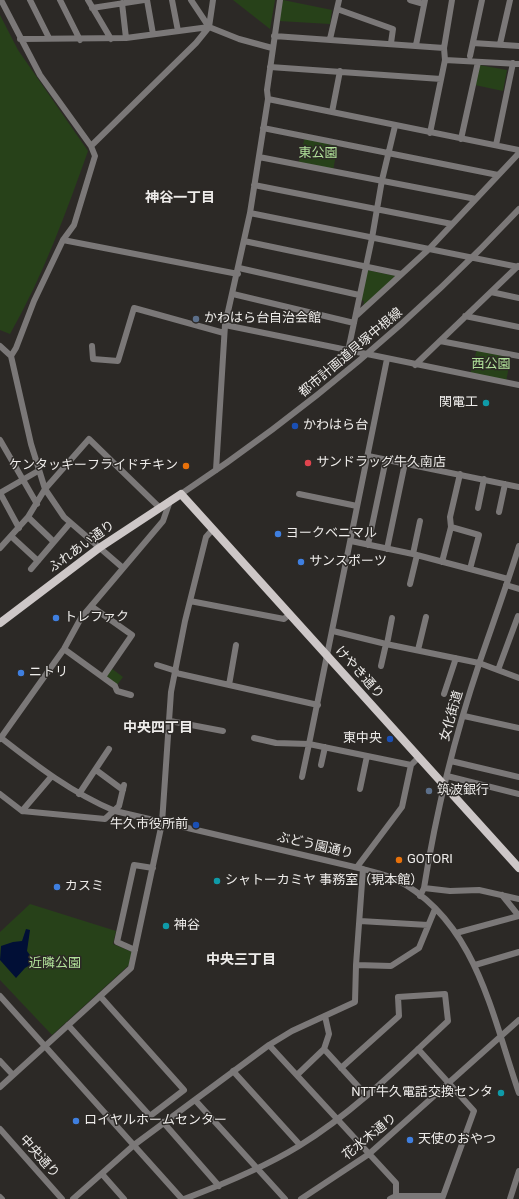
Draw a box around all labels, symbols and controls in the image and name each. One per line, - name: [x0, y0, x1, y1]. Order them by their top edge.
- park label: 東公園: [299, 146, 337, 162]
- district label: 神谷一丁目: [145, 190, 215, 206]
- street label: 都市計画道貝塚中根線: [296, 305, 406, 401]
- place label: かわはら台自治会館: [204, 311, 321, 327]
- marker: かわはら台自治会館: [191, 314, 201, 324]
- park label: 西公園: [472, 357, 510, 373]
- place label: 関電工: [439, 395, 478, 411]
- marker: 関電工: [481, 398, 491, 408]
- place label: かわはら台: [303, 418, 368, 434]
- marker: かわはら台: [290, 421, 300, 431]
- place label: サンドラッグ牛久南店: [316, 455, 446, 471]
- place label: ケンタッキーフライドチキン: [9, 458, 178, 474]
- marker: サンドラッグ牛久南店: [303, 458, 313, 468]
- marker: ケンタッキーフライドチキン: [181, 461, 191, 471]
- street label: ふれあい通り: [46, 518, 118, 576]
- place label: ヨークベニマル: [286, 526, 377, 542]
- marker: ヨークベニマル: [273, 529, 283, 539]
- place label: サンスポーツ: [309, 554, 387, 570]
- marker: サンスポーツ: [296, 557, 306, 567]
- place label: トレファク: [64, 610, 129, 626]
- marker: トレファク: [51, 613, 61, 623]
- street label: けやき通り: [331, 644, 387, 702]
- place label: ニトリ: [29, 665, 68, 681]
- marker: ニトリ: [16, 668, 26, 678]
- street label: 女化街道: [437, 689, 467, 743]
- district label: 中央四丁目: [123, 720, 193, 736]
- place label: 東中央: [343, 731, 382, 747]
- marker: 東中央: [385, 734, 395, 744]
- place label: 筑波銀行: [437, 783, 489, 799]
- marker: 筑波銀行: [424, 786, 434, 796]
- place label: 牛久市役所前: [110, 817, 188, 833]
- marker: 牛久市役所前: [191, 820, 201, 830]
- street label: ぶどう園通り: [275, 830, 355, 862]
- place label: GOTORI: [407, 852, 453, 868]
- marker: GOTORI: [394, 855, 404, 865]
- place label: シャトーカミヤ 事務室（現本館）: [225, 873, 423, 889]
- marker: シャトーカミヤ 事務室（現本館）: [212, 876, 222, 886]
- place label: カスミ: [65, 879, 104, 895]
- marker: カスミ: [52, 882, 62, 892]
- place label: 神谷: [174, 918, 200, 934]
- marker: 神谷: [161, 921, 171, 931]
- district label: 中央三丁目: [206, 952, 276, 968]
- park label: 近隣公園: [29, 956, 81, 972]
- place label: NTT牛久電話交換センタ: [351, 1085, 493, 1101]
- marker: NTT牛久電話交換センタ: [496, 1088, 506, 1098]
- street label: 花水木通り: [340, 1110, 400, 1164]
- place label: ロイヤルホームセンター: [84, 1113, 227, 1129]
- marker: ロイヤルホームセンター: [71, 1116, 81, 1126]
- street label: 中央通り: [16, 1132, 62, 1182]
- place label: 天使のおやつ: [418, 1132, 496, 1148]
- marker: 天使のおやつ: [405, 1135, 415, 1145]

